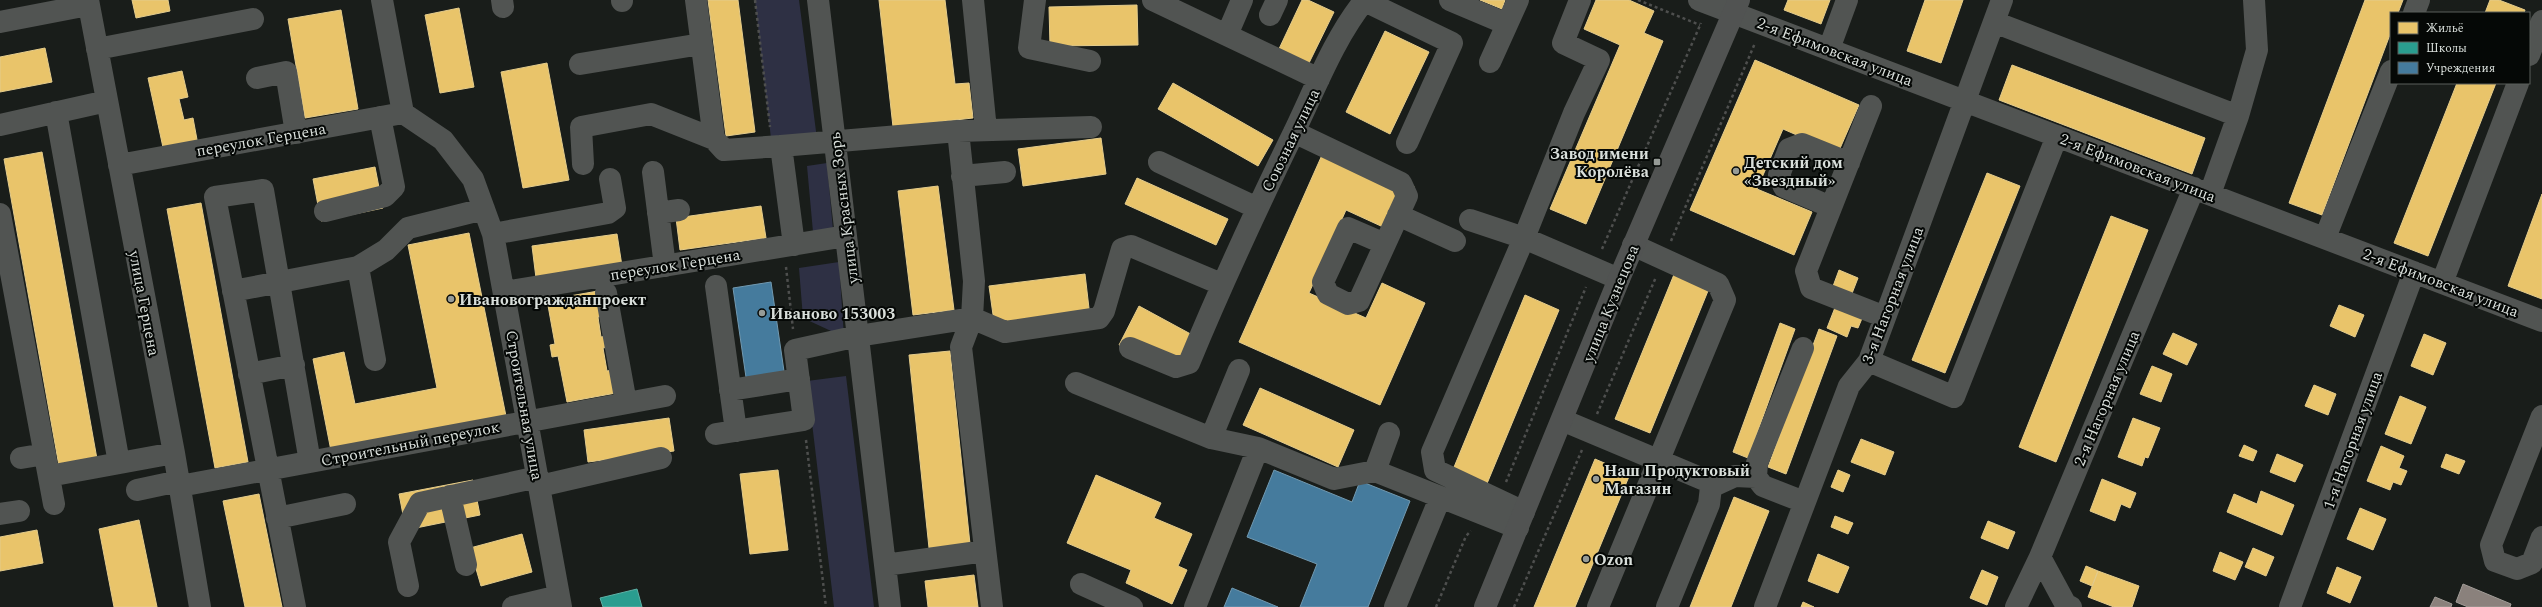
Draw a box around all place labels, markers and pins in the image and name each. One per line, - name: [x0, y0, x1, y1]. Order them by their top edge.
- place label: Завод имени Королёва: [1550, 142, 1650, 184]
- place label: Детский дом «Звездный»: [1744, 151, 1843, 193]
- marker: Завод имени Королёва: [1652, 157, 1662, 167]
- marker: Детский дом «Звездный»: [1731, 166, 1741, 176]
- place label: Ивановогражданпроект: [459, 288, 646, 312]
- marker: Ивановогражданпроект: [446, 294, 456, 304]
- place label: Иваново 153003: [770, 302, 895, 326]
- marker: Иваново 153003: [757, 308, 767, 318]
- place label: Наш Продуктовый Магазин: [1604, 459, 1750, 501]
- marker: Наш Продуктовый Магазин: [1591, 474, 1601, 484]
- place label: Ozon: [1594, 548, 1633, 572]
- marker: Ozon: [1581, 554, 1591, 564]

